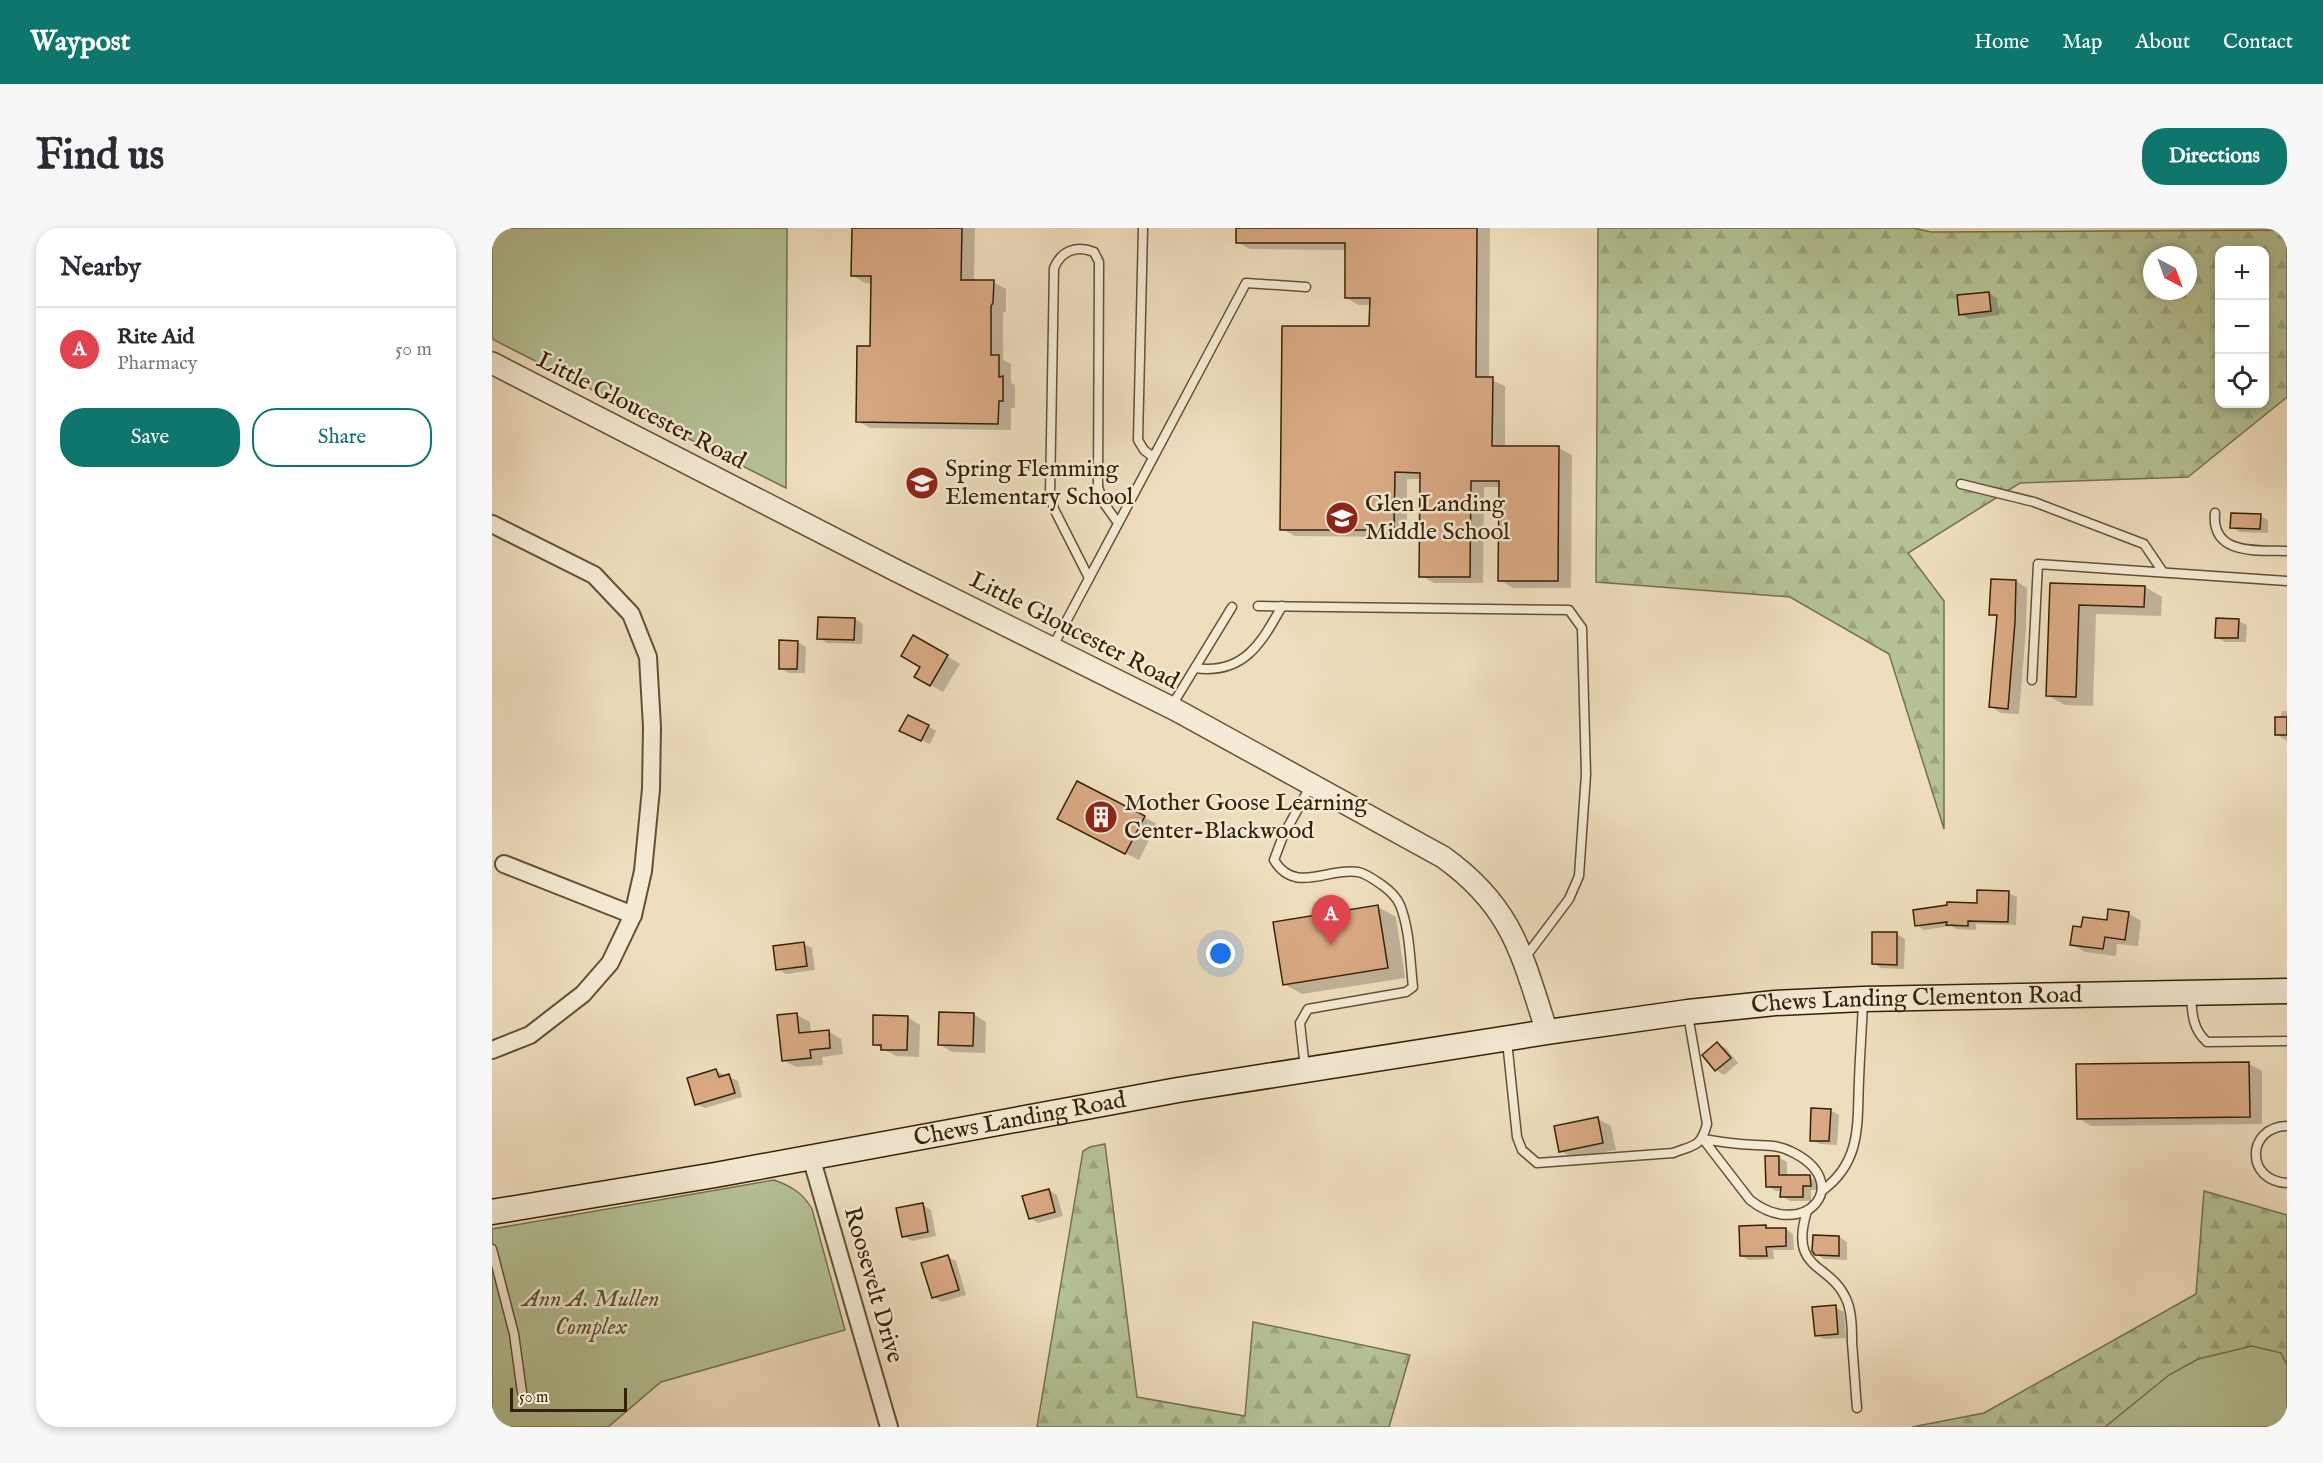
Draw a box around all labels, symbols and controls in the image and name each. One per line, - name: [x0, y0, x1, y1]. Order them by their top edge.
- text: Waypost: [30, 25, 130, 60]
- text: Home: [1974, 29, 2029, 56]
- text: Map: [2062, 29, 2102, 56]
- text: About: [2135, 29, 2190, 56]
- text: Contact: [2223, 29, 2293, 56]
- button: Directions: [2142, 128, 2287, 185]
- text: Find us: [36, 130, 164, 183]
- north arrow: [2143, 246, 2197, 300]
- map controls: [2215, 246, 2269, 408]
- button: +: [2215, 246, 2269, 300]
- text: Nearby: [60, 251, 141, 284]
- button: −: [2215, 300, 2269, 354]
- text: Rite Aid: [117, 323, 194, 351]
- text: A: [73, 337, 86, 362]
- text: 50 m: [395, 337, 432, 362]
- street label: Little Gloucester Road: [531, 345, 751, 477]
- text: Pharmacy: [117, 351, 198, 376]
- button: locate: [2215, 354, 2269, 408]
- button: Save: [60, 408, 240, 467]
- button: Share: [252, 408, 432, 467]
- place label: Spring Flemming Elementary School: [945, 454, 1134, 513]
- school or university icon: Spring Flemming Elementary School: [904, 465, 940, 501]
- place label: Glen Landing Middle School: [1365, 489, 1510, 548]
- school or university icon: Glen Landing Middle School: [1324, 500, 1360, 536]
- street label: Little Gloucester Road: [964, 565, 1184, 697]
- place label: Mother Goose Learning Center-Blackwood: [1124, 788, 1368, 847]
- building icon: Mother Goose Learning Center-Blackwood: [1083, 799, 1119, 835]
- pin: A: [1312, 896, 1350, 945]
- your location: [1206, 939, 1235, 968]
- street label: Chews Landing Clementon Road: [1750, 979, 2083, 1021]
- street label: Chews Landing Road: [911, 1084, 1129, 1154]
- street label: Roosevelt Drive: [836, 1203, 910, 1367]
- park label: Ann A. Mullen Complex: [519, 1284, 660, 1343]
- scale bar: [510, 1385, 627, 1412]
- text: 50 m: [519, 1388, 548, 1408]

